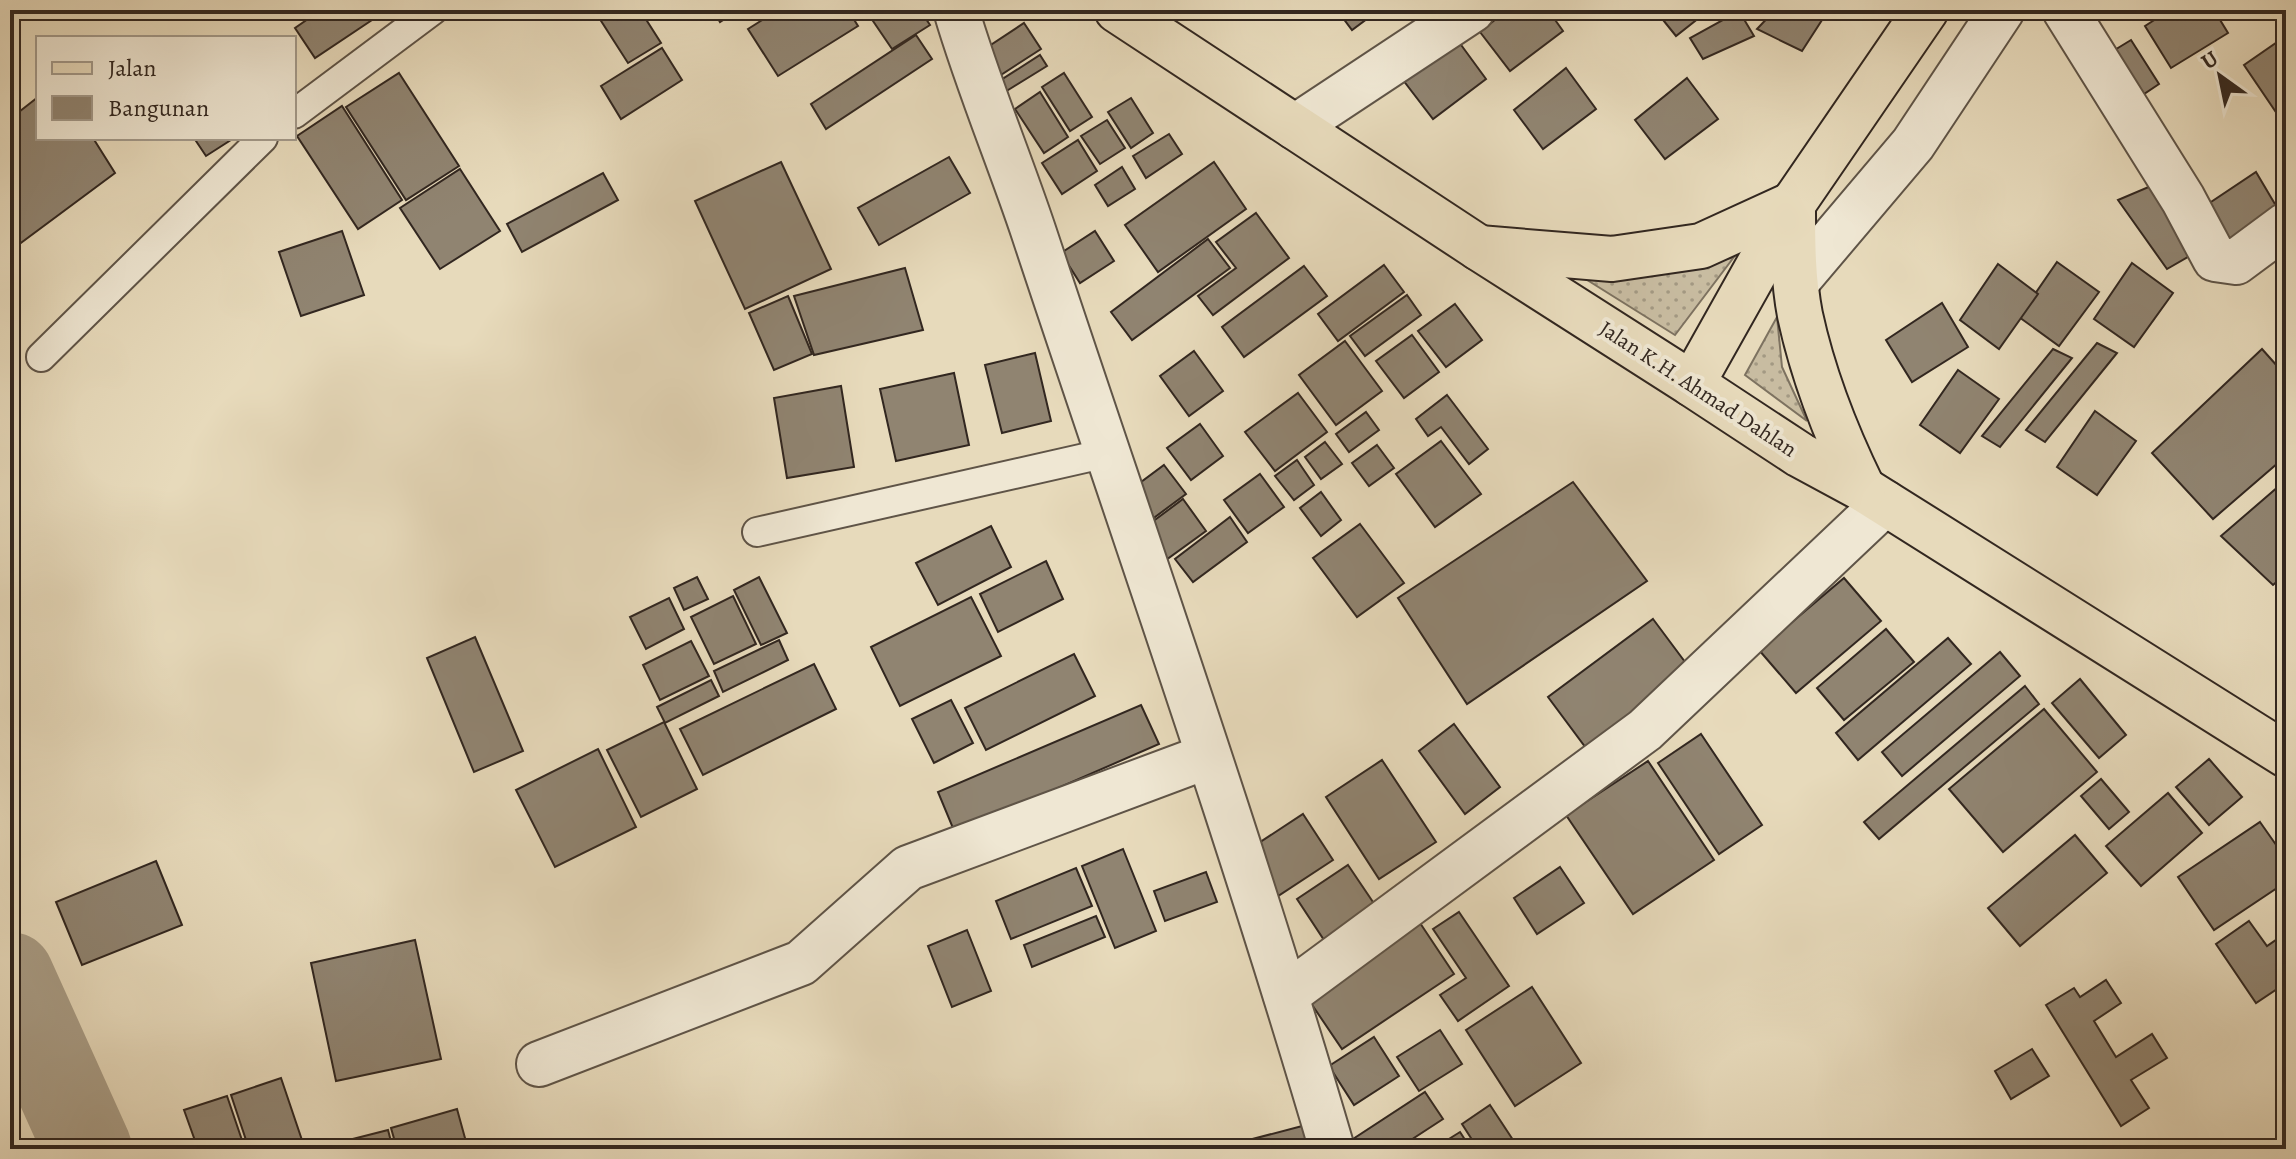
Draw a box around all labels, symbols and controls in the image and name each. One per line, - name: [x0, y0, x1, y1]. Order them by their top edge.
- legend: [36, 36, 296, 140]
- north arrow: [2180, 36, 2260, 116]
- text: U: [2195, 43, 2224, 77]
- text: Jalan: [108, 52, 157, 84]
- text: Bangunan: [108, 92, 209, 124]
- street label: Jalan K.H. Ahmad Dahlan: [1593, 314, 1803, 464]

